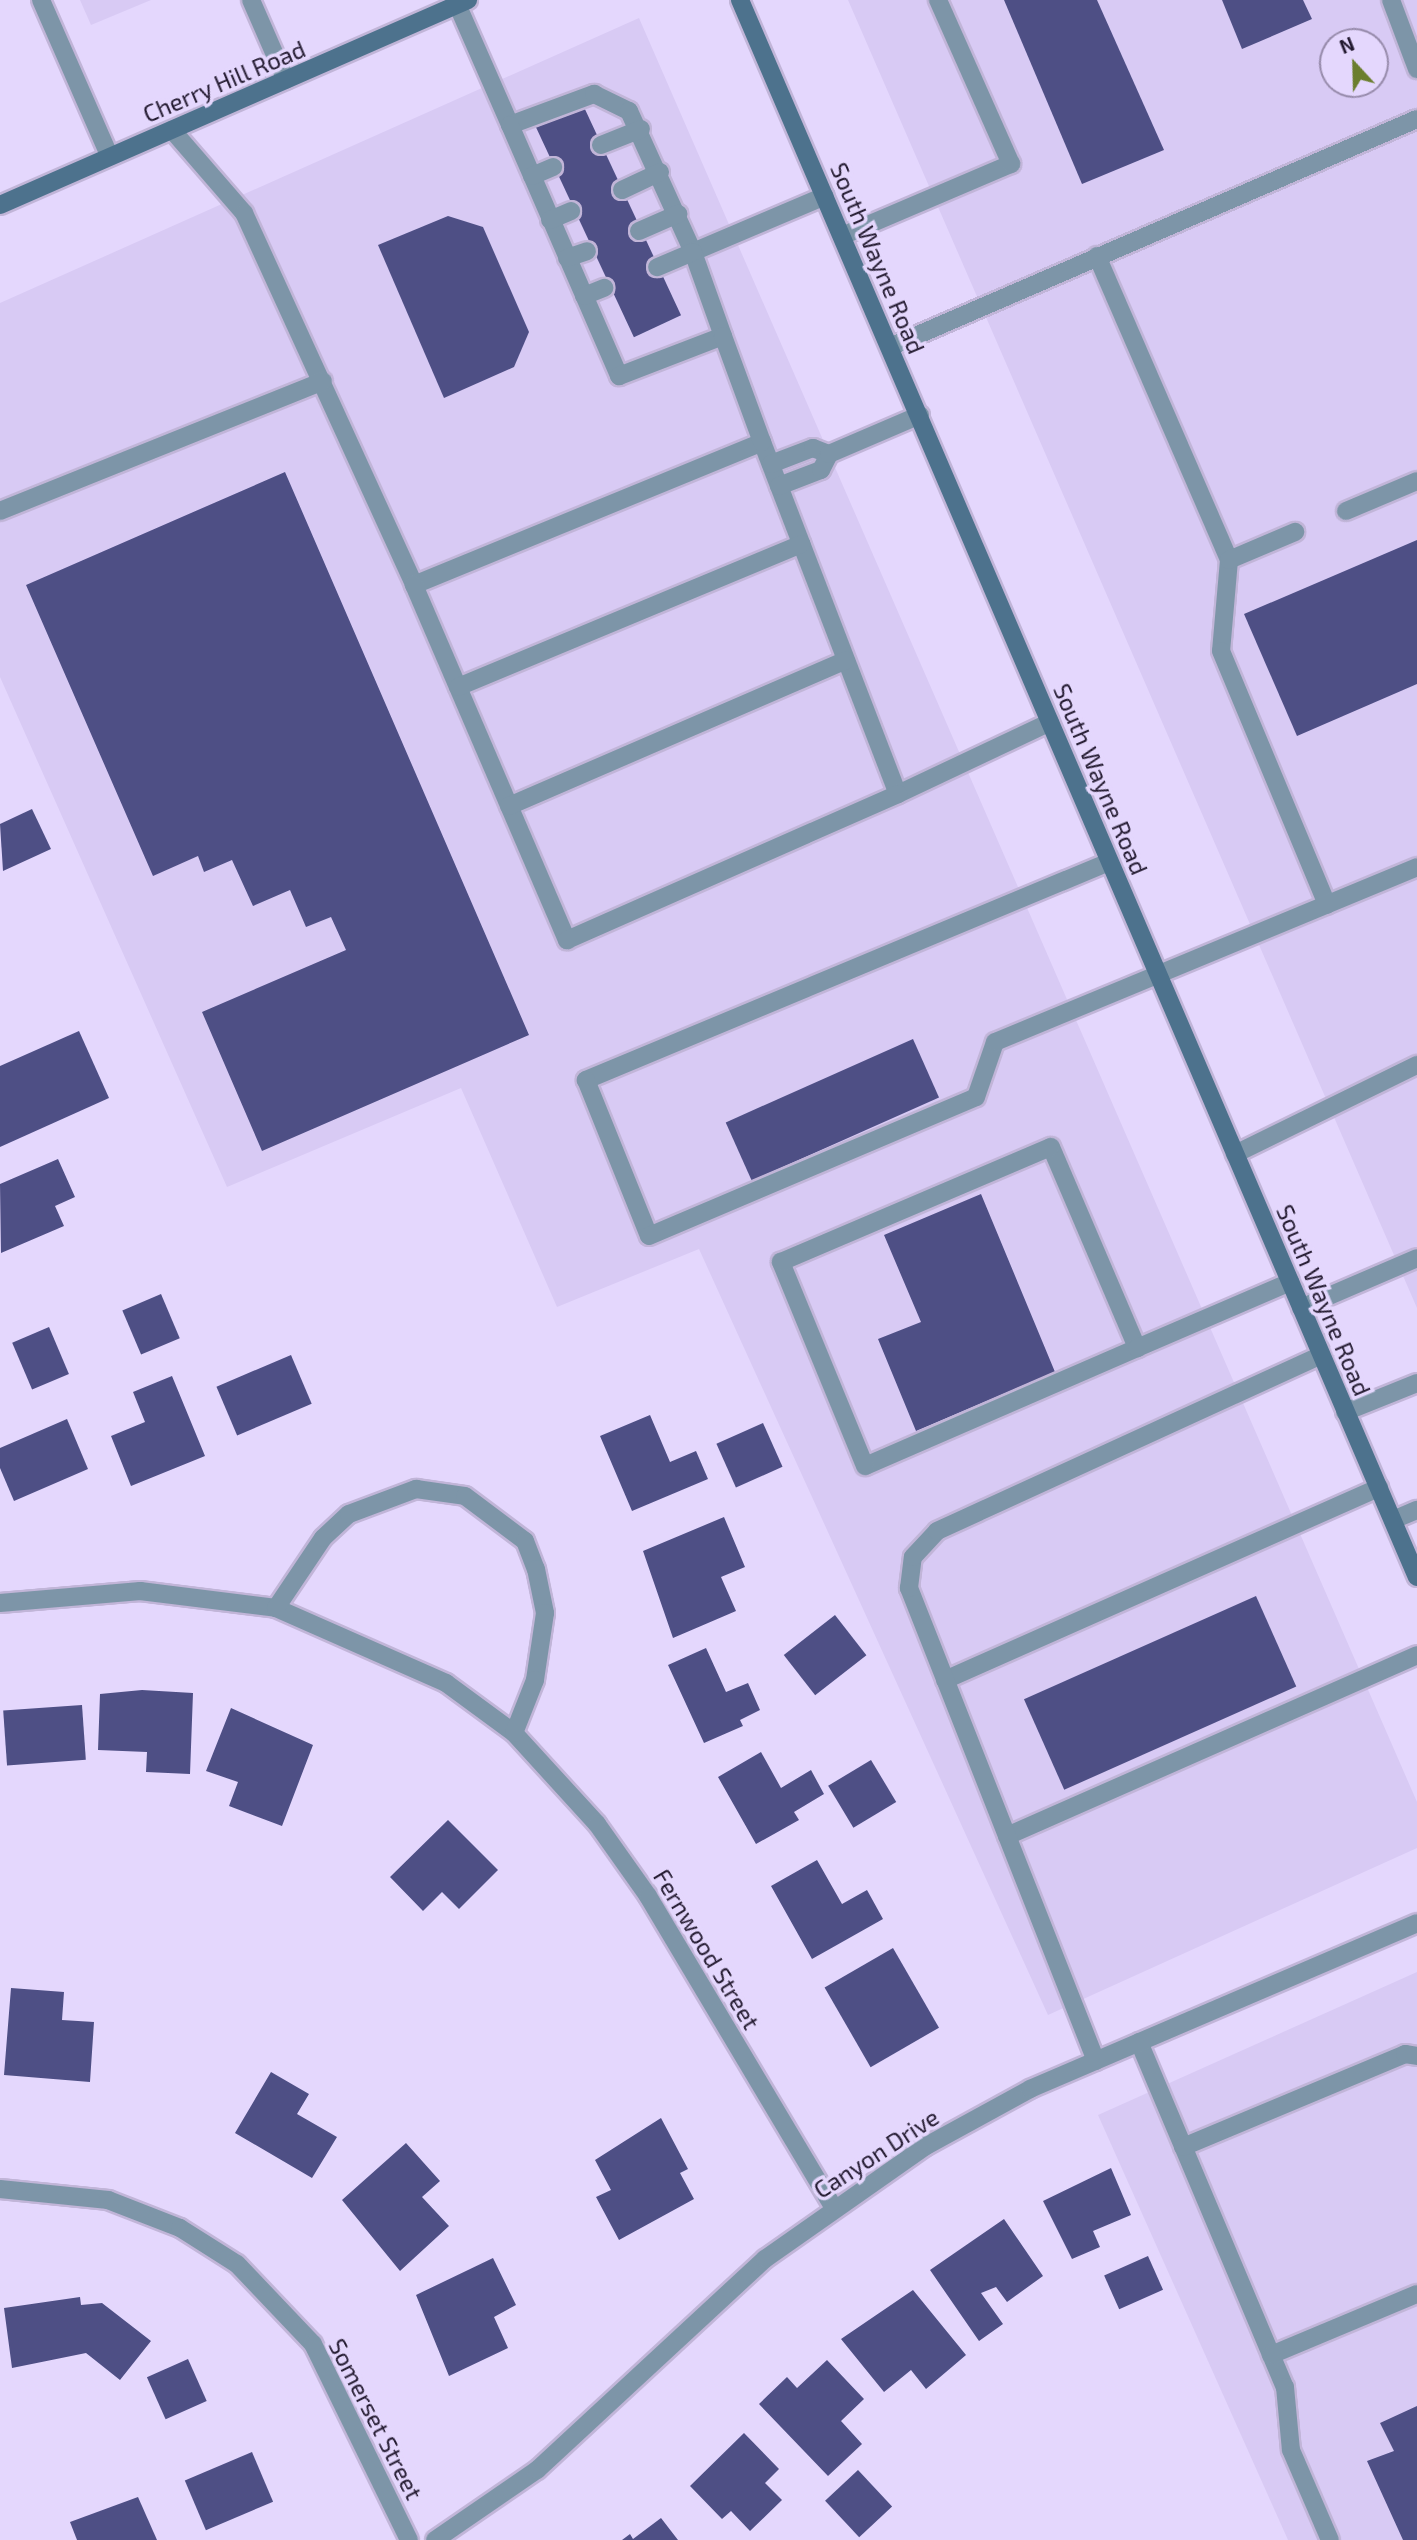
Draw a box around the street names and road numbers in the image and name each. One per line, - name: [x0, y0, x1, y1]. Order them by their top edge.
- street label: Cherry Hill Road: [138, 34, 310, 128]
- street label: South Wayne Road: [825, 158, 931, 358]
- street label: South Wayne Road: [1048, 679, 1154, 879]
- street label: South Wayne Road: [1271, 1200, 1377, 1400]
- street label: Fernwood Street: [648, 1864, 766, 2034]
- street label: Canyon Drive: [808, 2102, 944, 2204]
- street label: Somerset Street: [323, 2334, 429, 2504]

